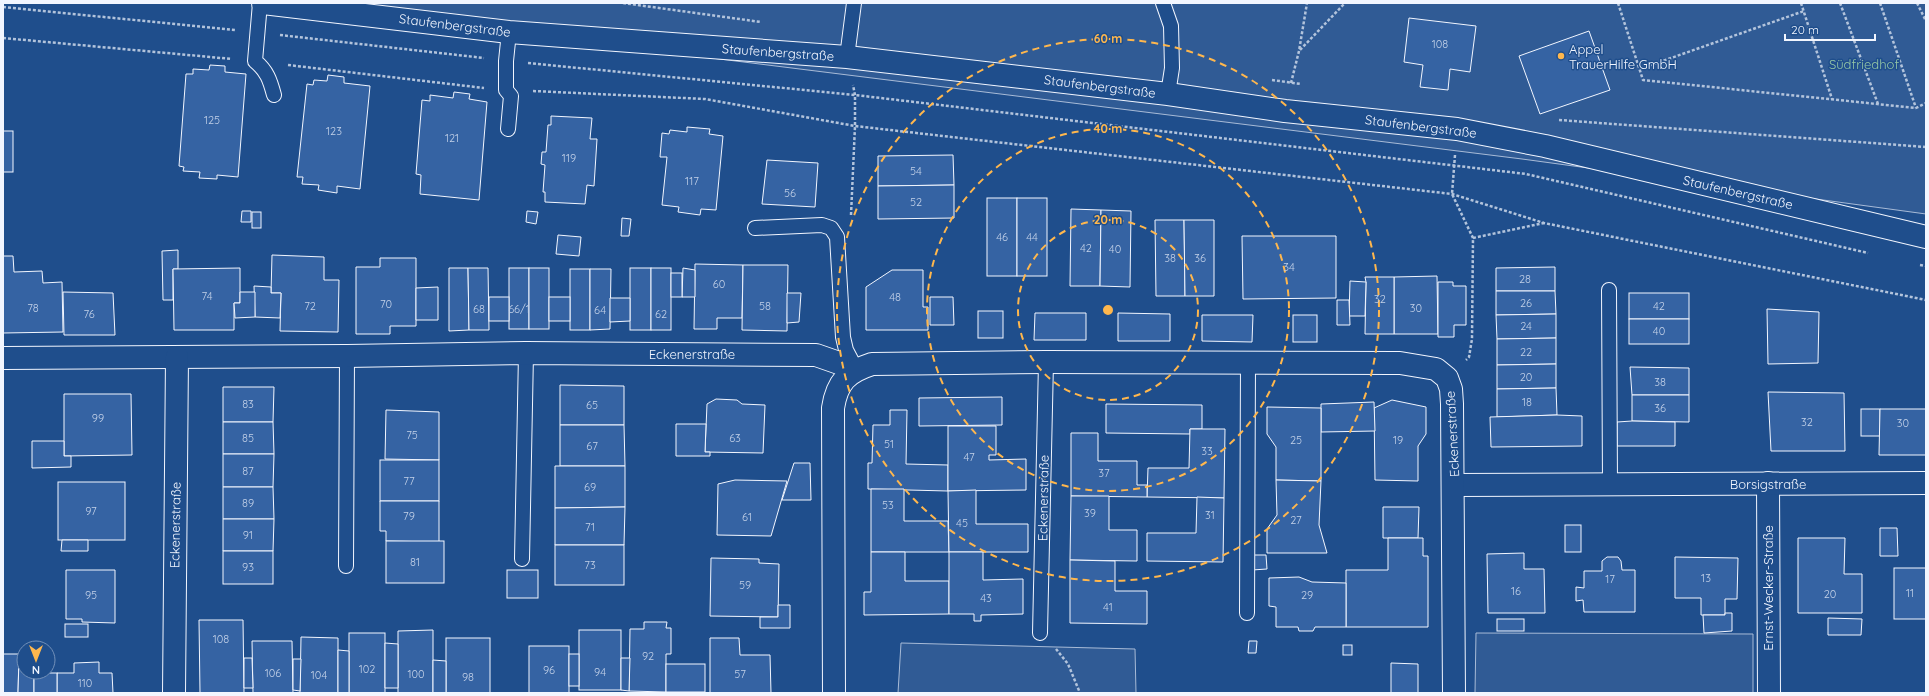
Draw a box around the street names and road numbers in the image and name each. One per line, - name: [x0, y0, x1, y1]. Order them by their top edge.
- street label: Staufenbergstraße: [398, 10, 512, 40]
- street label: Staufenbergstraße: [721, 40, 835, 64]
- street label: Staufenbergstraße: [1043, 71, 1157, 101]
- street label: Staufenbergstraße: [1364, 111, 1478, 141]
- street label: Staufenbergstraße: [1681, 172, 1795, 212]
- street label: Eckenerstraße: [649, 346, 735, 362]
- street label: Eckenerstraße: [1442, 390, 1462, 478]
- street label: Eckenerstraße: [1034, 455, 1052, 541]
- street label: Borsigstraße: [1730, 476, 1806, 492]
- street label: Eckenerstraße: [166, 482, 184, 568]
- street label: Ernst-Wecker-Straße: [1760, 525, 1776, 651]

